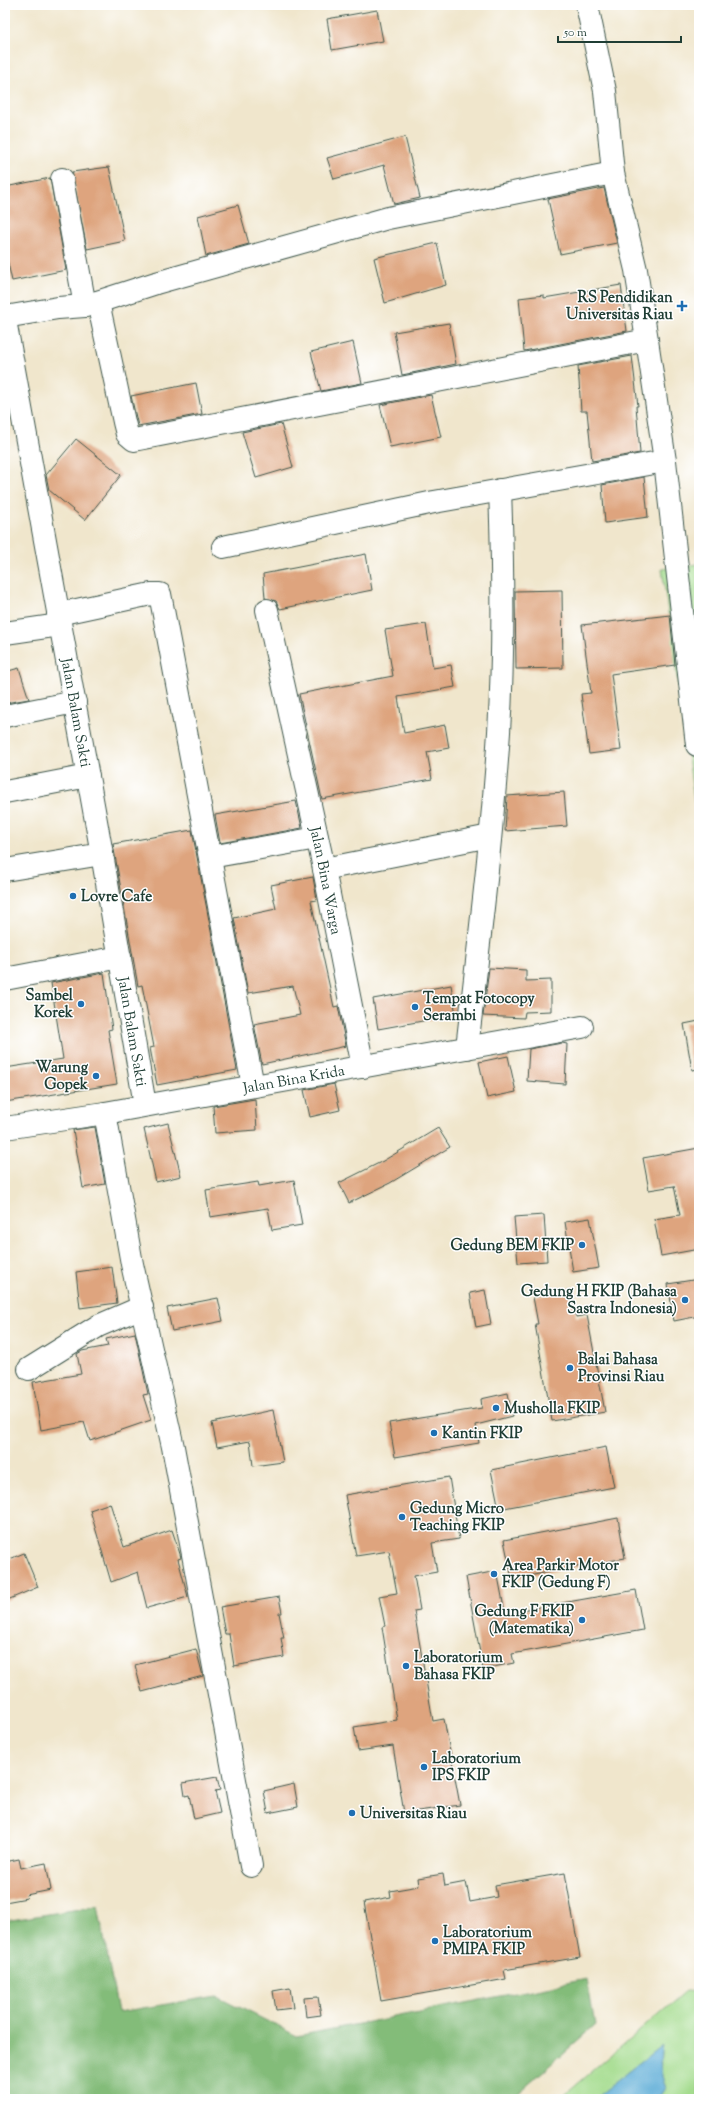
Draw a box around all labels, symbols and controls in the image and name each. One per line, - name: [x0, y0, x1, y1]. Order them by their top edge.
- scale bar: [558, 18, 681, 44]
- text: 50 m: [563, 24, 587, 42]
- place label: RS Pendidikan Universitas Riau: [566, 288, 673, 326]
- marker: RS Pendidikan Universitas Riau: [676, 300, 688, 312]
- street label: Jalan Balam Sakti: [54, 655, 95, 769]
- street label: Jalan Bina Warga: [303, 824, 346, 937]
- place label: Lovre Cafe: [81, 887, 152, 908]
- marker: Lovre Cafe: [68, 891, 78, 901]
- street label: Jalan Balam Sakti: [111, 975, 151, 1088]
- place label: Sambel Korek: [26, 986, 74, 1024]
- place label: Tempat Fotocopy Serambi: [423, 989, 535, 1027]
- marker: Sambel Korek: [76, 999, 86, 1009]
- marker: Tempat Fotocopy Serambi: [410, 1002, 420, 1012]
- place label: Warung Gopek: [35, 1058, 89, 1096]
- street label: Jalan Bina Krida: [241, 1061, 347, 1100]
- marker: Warung Gopek: [91, 1071, 101, 1081]
- place label: Gedung BEM FKIP: [451, 1236, 575, 1257]
- marker: Gedung BEM FKIP: [577, 1240, 587, 1250]
- place label: Gedung H FKIP (Bahasa Sastra Indonesia): [521, 1282, 677, 1320]
- marker: Gedung H FKIP (Bahasa Sastra Indonesia): [680, 1295, 690, 1305]
- place label: Balai Bahasa Provinsi Riau: [578, 1350, 665, 1388]
- marker: Balai Bahasa Provinsi Riau: [565, 1363, 575, 1373]
- place label: Musholla FKIP: [504, 1399, 600, 1420]
- marker: Musholla FKIP: [491, 1403, 501, 1413]
- place label: Kantin FKIP: [442, 1424, 523, 1445]
- marker: Kantin FKIP: [429, 1428, 439, 1438]
- place label: Gedung Micro Teaching FKIP: [410, 1499, 505, 1537]
- marker: Gedung Micro Teaching FKIP: [397, 1512, 407, 1522]
- place label: Area Parkir Motor FKIP (Gedung F): [502, 1556, 619, 1594]
- marker: Area Parkir Motor FKIP (Gedung F): [489, 1569, 499, 1579]
- place label: Gedung F FKIP (Matematika): [474, 1602, 575, 1640]
- marker: Gedung F FKIP (Matematika): [577, 1615, 587, 1625]
- place label: Laboratorium Bahasa FKIP: [414, 1648, 503, 1686]
- marker: Laboratorium Bahasa FKIP: [401, 1661, 411, 1671]
- place label: Laboratorium IPS FKIP: [432, 1749, 521, 1787]
- marker: Laboratorium IPS FKIP: [419, 1762, 429, 1772]
- place label: Universitas Riau: [360, 1804, 467, 1825]
- marker: Universitas Riau: [347, 1808, 357, 1818]
- place label: Laboratorium PMIPA FKIP: [443, 1923, 532, 1961]
- marker: Laboratorium PMIPA FKIP: [430, 1936, 440, 1946]

